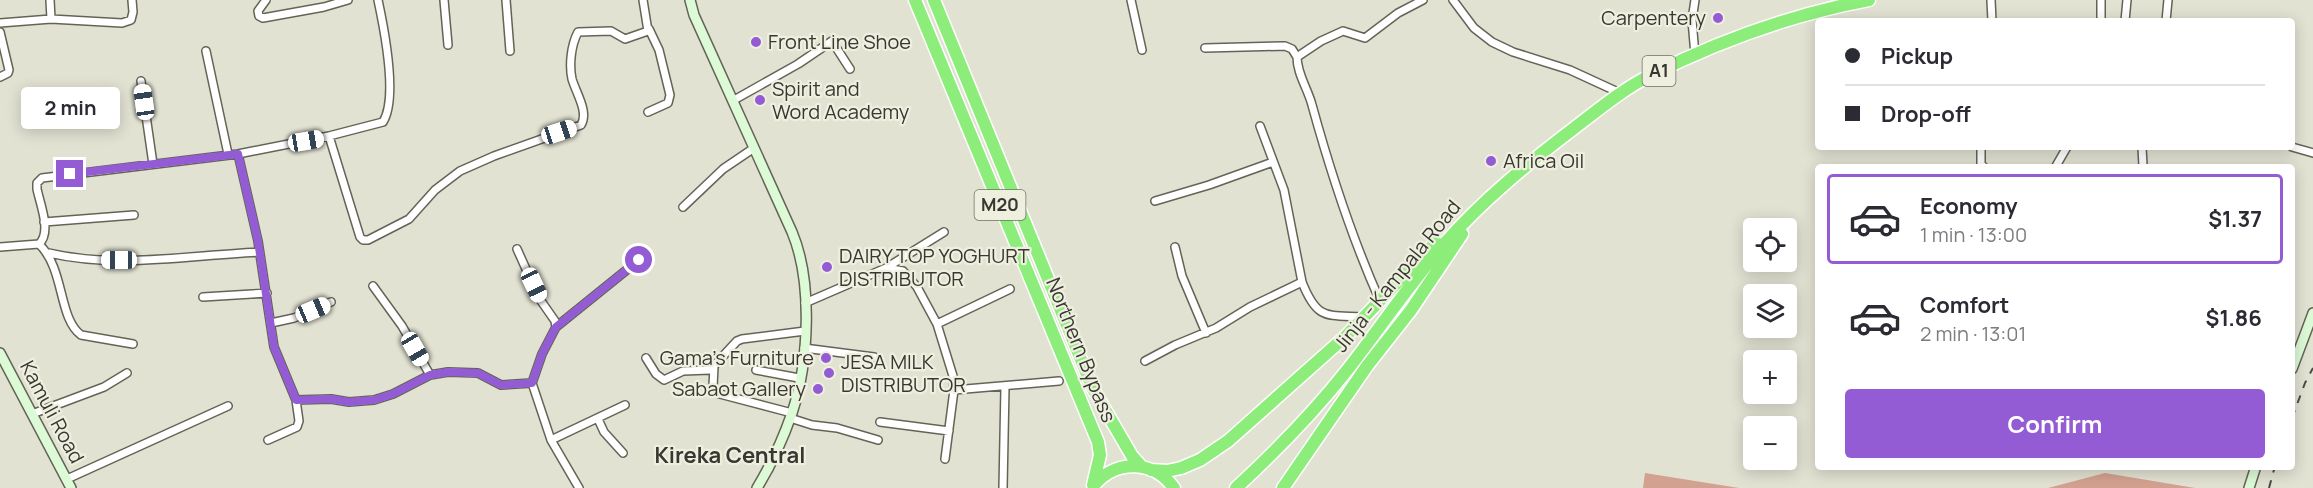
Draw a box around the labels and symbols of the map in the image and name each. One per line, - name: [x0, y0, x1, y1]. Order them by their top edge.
- place label: Carpentery: [1601, 4, 1706, 31]
- marker: Carpentery: [1711, 11, 1725, 25]
- place label: Front Line Shoe: [768, 28, 911, 55]
- marker: Front Line Shoe: [749, 35, 763, 49]
- road number: A1: [1642, 56, 1676, 86]
- place label: Spirit and Word Academy: [772, 75, 910, 125]
- car: [133, 83, 155, 121]
- callout: 2 min: [20, 87, 119, 129]
- marker: Spirit and Word Academy: [753, 93, 767, 107]
- car: [539, 118, 579, 146]
- car: [287, 129, 325, 153]
- place label: Africa Oil: [1503, 147, 1584, 174]
- marker: Africa Oil: [1484, 154, 1498, 168]
- route end: [56, 160, 83, 187]
- road number: M20: [974, 190, 1026, 220]
- street label: Jinja - Kampala Road: [1327, 194, 1466, 357]
- place label: DAIRY TOP YOGHURT DISTRIBUTOR: [839, 242, 1030, 292]
- route start: [625, 246, 652, 273]
- car: [101, 251, 137, 269]
- marker: DAIRY TOP YOGHURT DISTRIBUTOR: [820, 260, 834, 274]
- car: [518, 265, 550, 305]
- street label: Northern Bypass: [1040, 273, 1123, 426]
- car: [293, 295, 333, 325]
- car: [398, 329, 432, 369]
- place label: Gama's Furniture: [660, 344, 814, 371]
- place label: JESA MILK DISTRIBUTOR: [841, 348, 966, 398]
- marker: Gama's Furniture: [819, 351, 833, 365]
- street label: Kamuli Road: [14, 356, 91, 468]
- marker: JESA MILK DISTRIBUTOR: [822, 366, 836, 380]
- place label: Sabaot Gallery: [672, 375, 806, 402]
- marker: Sabaot Gallery: [811, 382, 825, 396]
- district label: Kireka Central: [655, 440, 805, 470]

